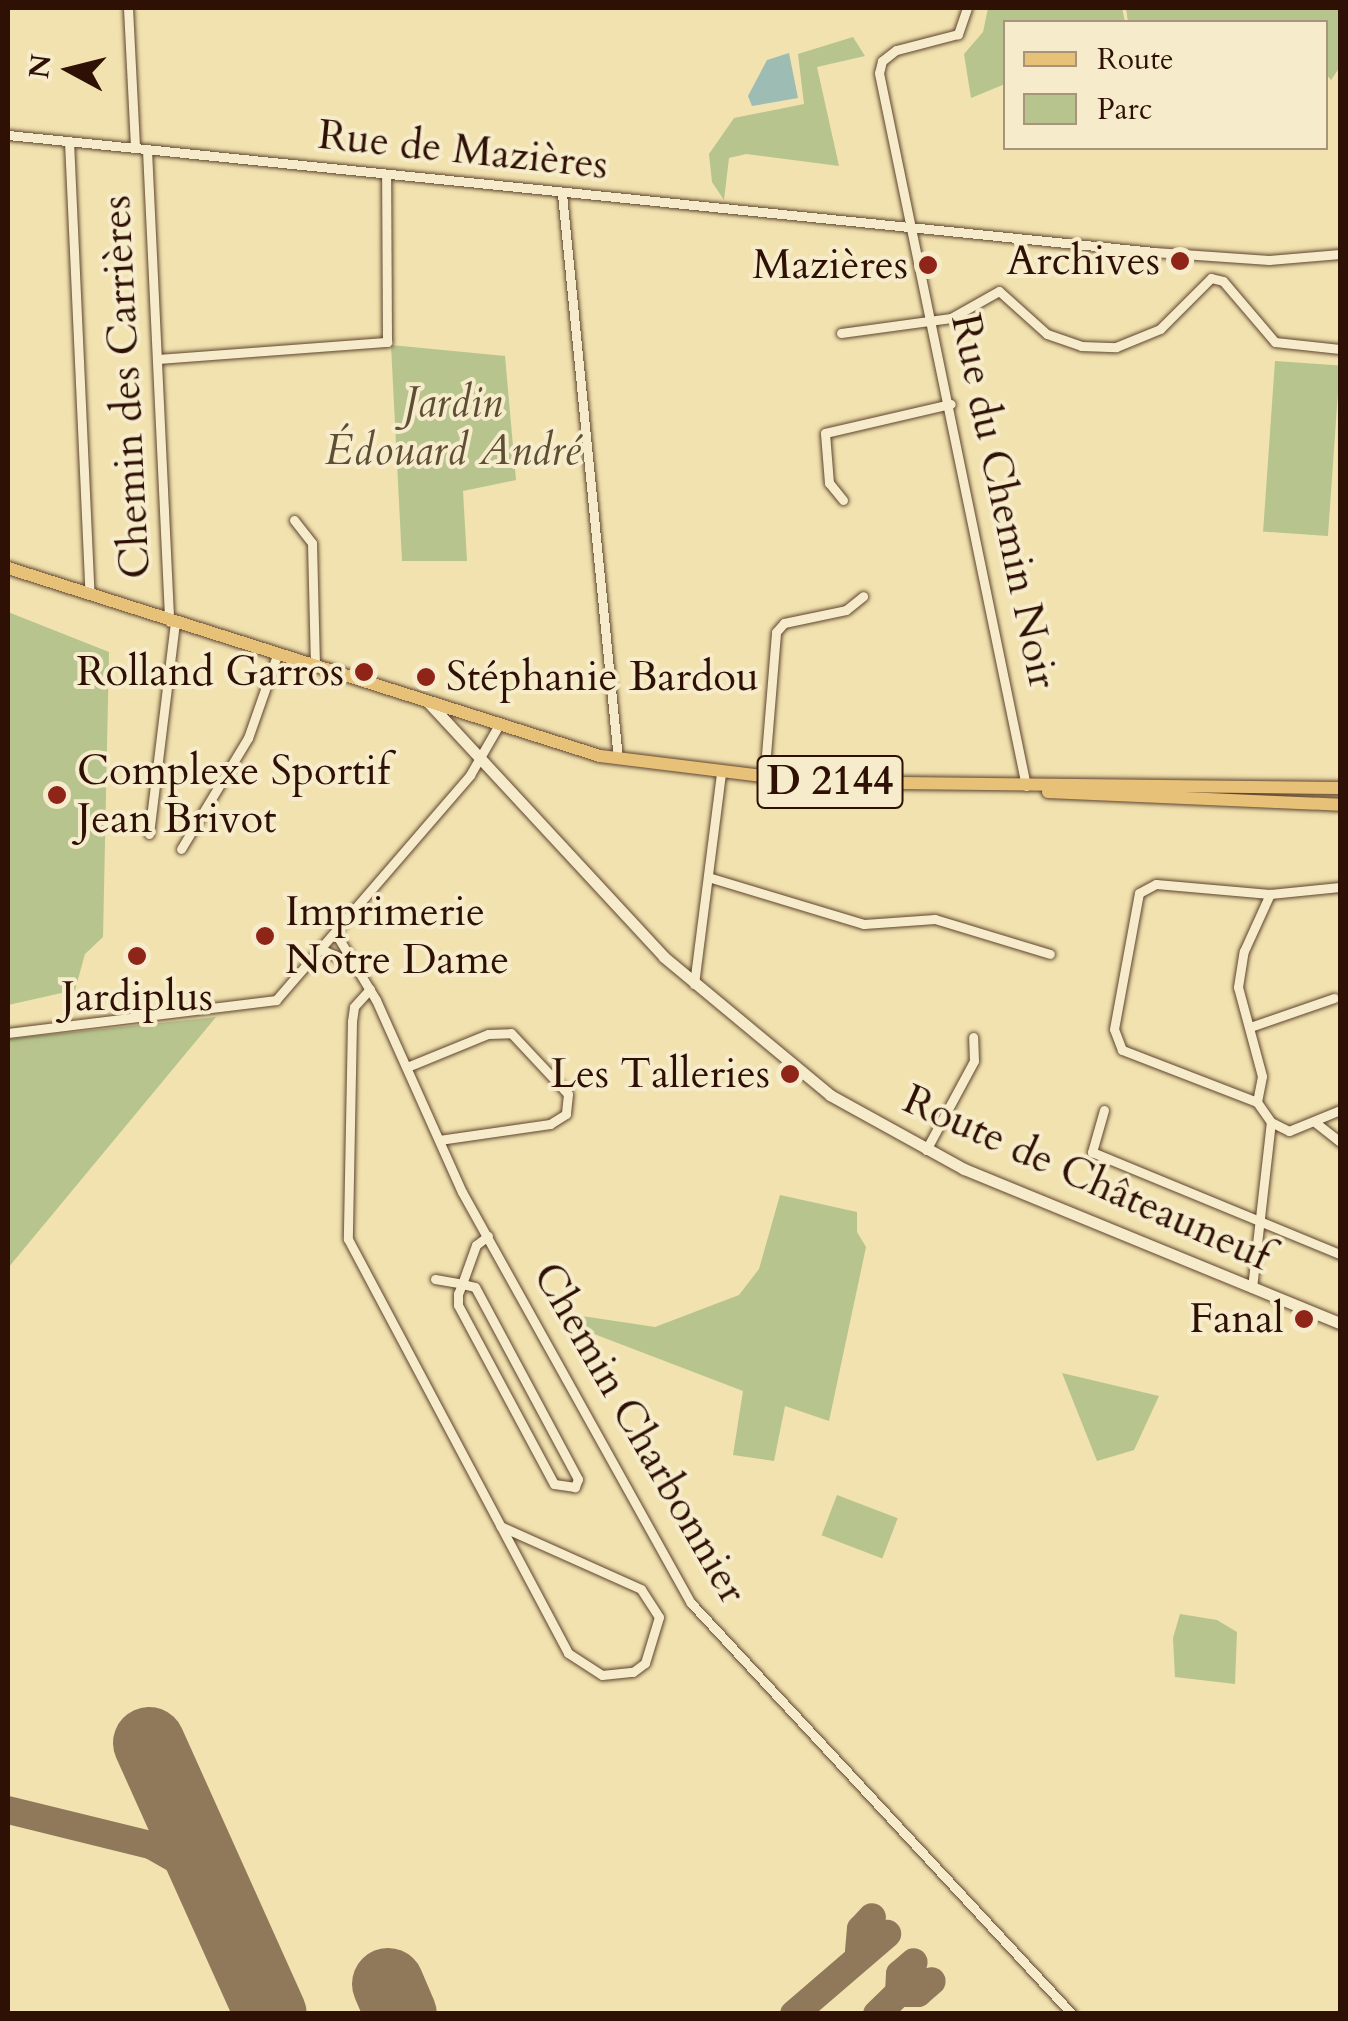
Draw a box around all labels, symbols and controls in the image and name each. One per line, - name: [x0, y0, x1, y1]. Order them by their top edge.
- north arrow: [20, 20, 120, 120]
- legend: [1003, 20, 1328, 150]
- text: Route: [1097, 39, 1174, 80]
- text: N: [20, 52, 61, 81]
- text: Parc: [1097, 89, 1152, 130]
- street label: Rue de Mazières: [316, 110, 610, 190]
- street label: Chemin des Carrières: [91, 194, 161, 580]
- place label: Archives: [1006, 236, 1160, 286]
- place label: Mazières: [752, 240, 908, 290]
- marker: Archives: [1169, 250, 1191, 272]
- marker: Mazières: [917, 254, 939, 276]
- street label: Rue du Chemin Noir: [940, 309, 1068, 693]
- park label: Jardin Édouard André: [325, 378, 581, 476]
- place label: Rolland Garros: [76, 647, 344, 697]
- place label: Stéphanie Bardou: [446, 652, 759, 702]
- marker: Rolland Garros: [353, 661, 375, 683]
- marker: Stéphanie Bardou: [415, 666, 437, 688]
- place label: Complexe Sportif Jean Brivot: [77, 746, 390, 844]
- road number: D 2144: [755, 747, 905, 817]
- marker: Complexe Sportif Jean Brivot: [46, 784, 68, 806]
- place label: Imprimerie Notre Dame: [285, 887, 509, 986]
- marker: Imprimerie Notre Dame: [254, 925, 276, 947]
- marker: Jardiplus: [126, 945, 148, 967]
- place label: Jardiplus: [61, 972, 213, 1022]
- place label: Les Talleries: [551, 1049, 770, 1099]
- marker: Les Talleries: [779, 1063, 801, 1085]
- street label: Route de Châteauneuf: [895, 1074, 1279, 1282]
- street label: Chemin Charbonnier: [522, 1254, 758, 1612]
- place label: Fanal: [1189, 1294, 1284, 1344]
- marker: Fanal: [1293, 1308, 1315, 1330]

